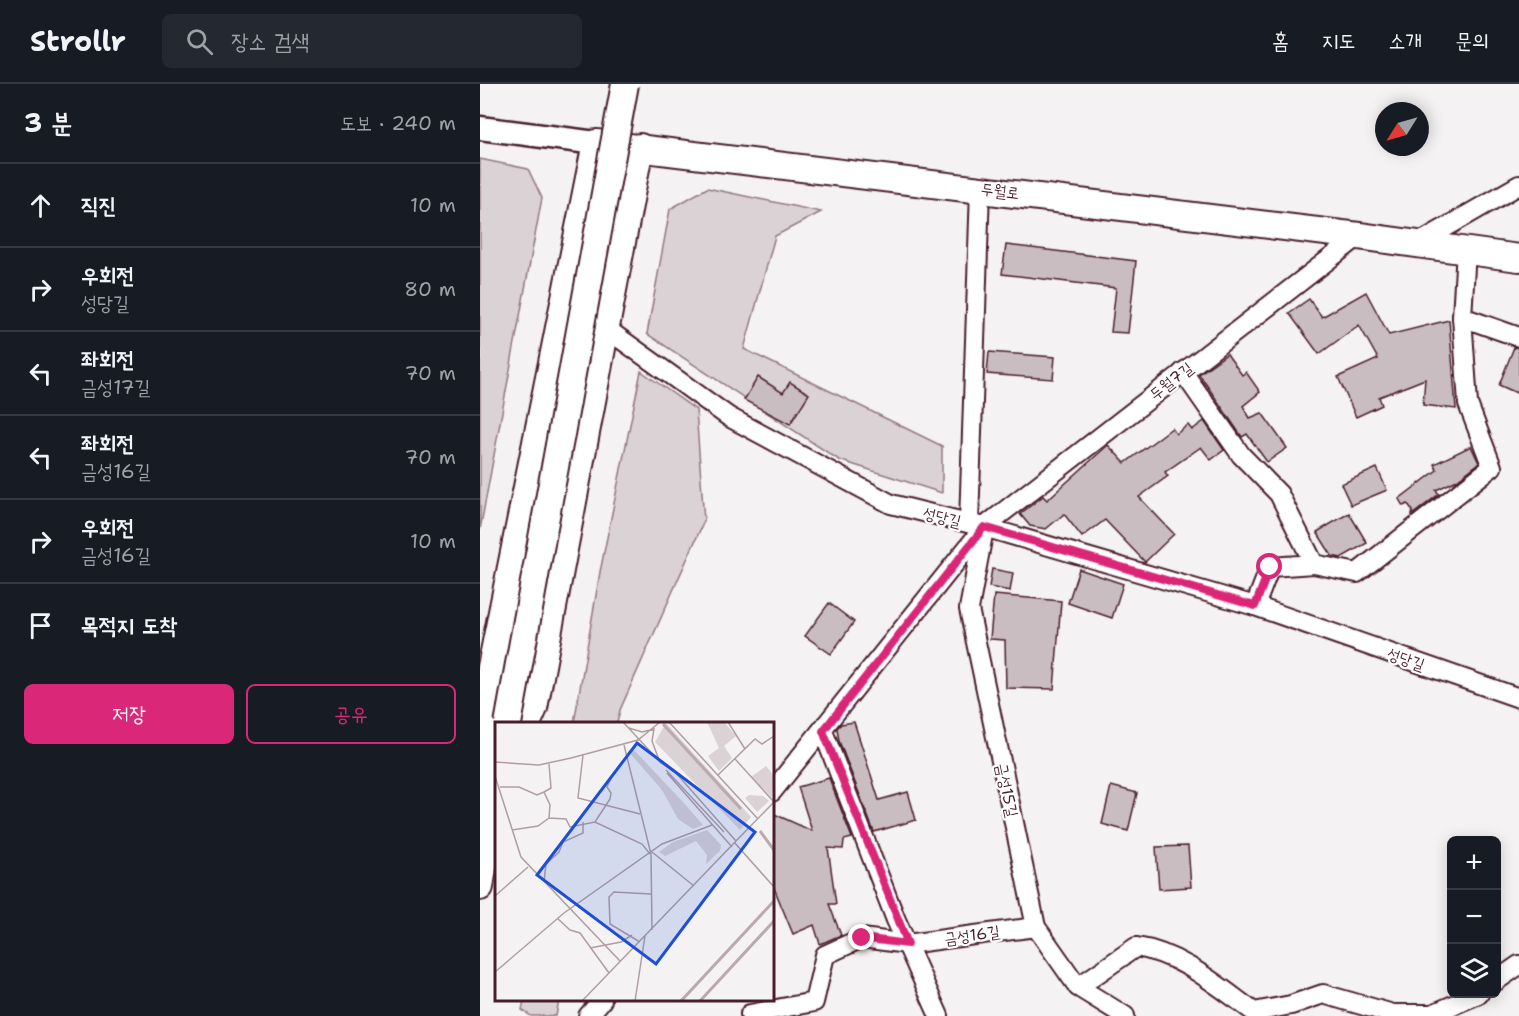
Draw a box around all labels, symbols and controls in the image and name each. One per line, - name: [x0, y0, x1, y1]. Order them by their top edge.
- search box: [162, 14, 582, 68]
- text: Strollr: [30, 22, 126, 60]
- icon: search: [183, 25, 216, 58]
- text: 장소 검색: [231, 27, 309, 56]
- text: 홈: [1272, 27, 1289, 55]
- text: 지도: [1322, 27, 1355, 55]
- text: 소개: [1388, 27, 1422, 55]
- text: 문의: [1455, 27, 1489, 55]
- north arrow: [1375, 102, 1429, 156]
- text: 3 분: [24, 105, 72, 140]
- text: 도보 · 240 m: [340, 110, 456, 136]
- street label: 두월로: [980, 178, 1020, 204]
- icon: ahead: [24, 189, 57, 222]
- text: 직진: [81, 191, 116, 220]
- text: 10 m: [410, 192, 456, 218]
- text: 우회전: [81, 261, 134, 290]
- icon: right: [24, 273, 57, 306]
- text: 80 m: [404, 276, 456, 302]
- text: 성당길: [81, 290, 129, 316]
- text: 좌회전: [81, 345, 134, 374]
- icon: left: [24, 357, 57, 390]
- street label: 두월7길: [1145, 357, 1197, 405]
- text: 70 m: [404, 360, 456, 386]
- text: 금성17길: [81, 374, 151, 400]
- text: 좌회전: [81, 429, 134, 458]
- icon: left: [24, 441, 57, 474]
- text: 70 m: [404, 444, 456, 470]
- text: 금성16길: [81, 458, 151, 484]
- street label: 성당길: [921, 502, 963, 532]
- text: 우회전: [81, 513, 134, 542]
- icon: right: [24, 525, 57, 558]
- text: 10 m: [410, 528, 456, 554]
- text: 금성16길: [81, 542, 151, 568]
- route start: [1256, 553, 1282, 579]
- icon: arrive: [24, 609, 57, 642]
- text: 목적지 도착: [81, 611, 177, 640]
- street label: 성당길: [1384, 643, 1428, 675]
- button: 저장: [24, 684, 234, 744]
- button: 공유: [246, 684, 456, 744]
- inset map: [495, 722, 774, 1001]
- street label: 금성15길: [991, 761, 1023, 819]
- map controls: [1447, 836, 1501, 998]
- button: +: [1447, 836, 1501, 890]
- button: −: [1447, 890, 1501, 944]
- street label: 금성16길: [943, 921, 1001, 949]
- route end: [848, 924, 874, 950]
- button: layers: [1447, 944, 1501, 998]

